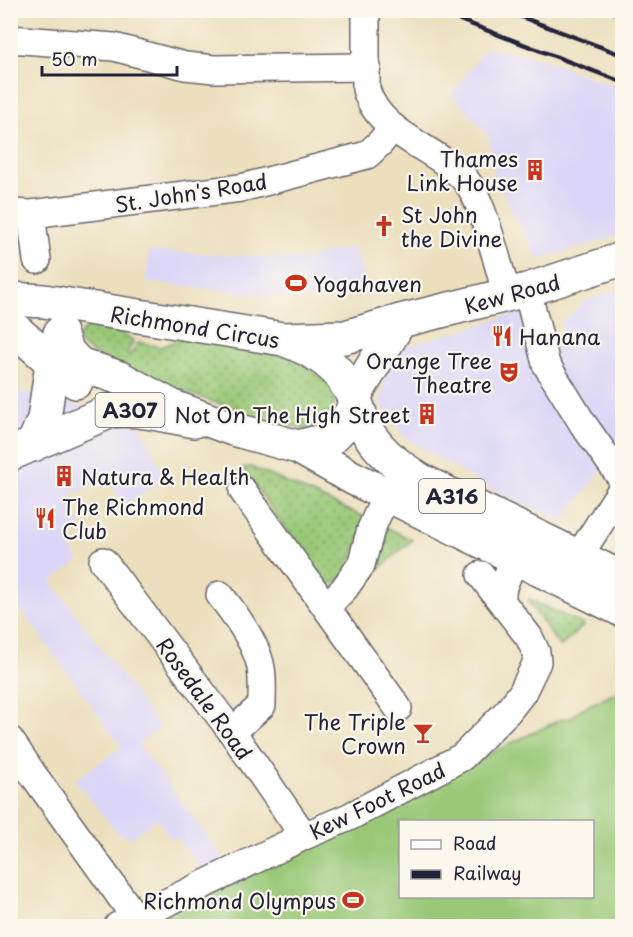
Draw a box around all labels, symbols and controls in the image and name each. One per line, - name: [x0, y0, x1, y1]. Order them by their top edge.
- scale bar: [42, 39, 177, 77]
- text: 50 m: [51, 45, 98, 72]
- place label: Thames Link House: [406, 142, 518, 198]
- building icon: Thames Link House: [523, 158, 547, 182]
- street label: St. John's Road: [113, 164, 269, 220]
- place label: St John the Divine: [401, 198, 502, 254]
- church icon: St John the Divine: [372, 214, 396, 238]
- street label: Kew Road: [460, 265, 564, 321]
- place label: Yogahaven: [313, 267, 422, 299]
- sports icon: Yogahaven: [284, 271, 308, 295]
- street label: Richmond Circus: [108, 297, 282, 355]
- place label: Hanana: [519, 320, 601, 352]
- restaurant icon: Hanana: [490, 324, 514, 348]
- place label: Orange Tree Theatre: [366, 344, 492, 400]
- theatre icon: Orange Tree Theatre: [497, 360, 521, 384]
- road number: A307: [96, 393, 164, 427]
- place label: Not On The High Street: [175, 398, 410, 430]
- building icon: Not On The High Street: [415, 402, 439, 426]
- place label: Natura & Health: [81, 460, 249, 492]
- building icon: Natura & Health: [52, 464, 76, 488]
- road number: A316: [419, 479, 485, 513]
- place label: The Richmond Club: [62, 490, 204, 546]
- restaurant icon: The Richmond Club: [33, 506, 57, 530]
- street label: Rosedale Road: [149, 630, 261, 766]
- place label: The Triple Crown: [304, 705, 406, 761]
- bar icon: The Triple Crown: [411, 721, 435, 745]
- street label: Kew Foot Road: [304, 753, 450, 847]
- legend: [399, 820, 594, 898]
- text: Road: [453, 829, 497, 856]
- text: Railway: [453, 859, 521, 886]
- place label: Richmond Olympus: [143, 884, 336, 916]
- sports icon: Richmond Olympus: [341, 888, 365, 912]

